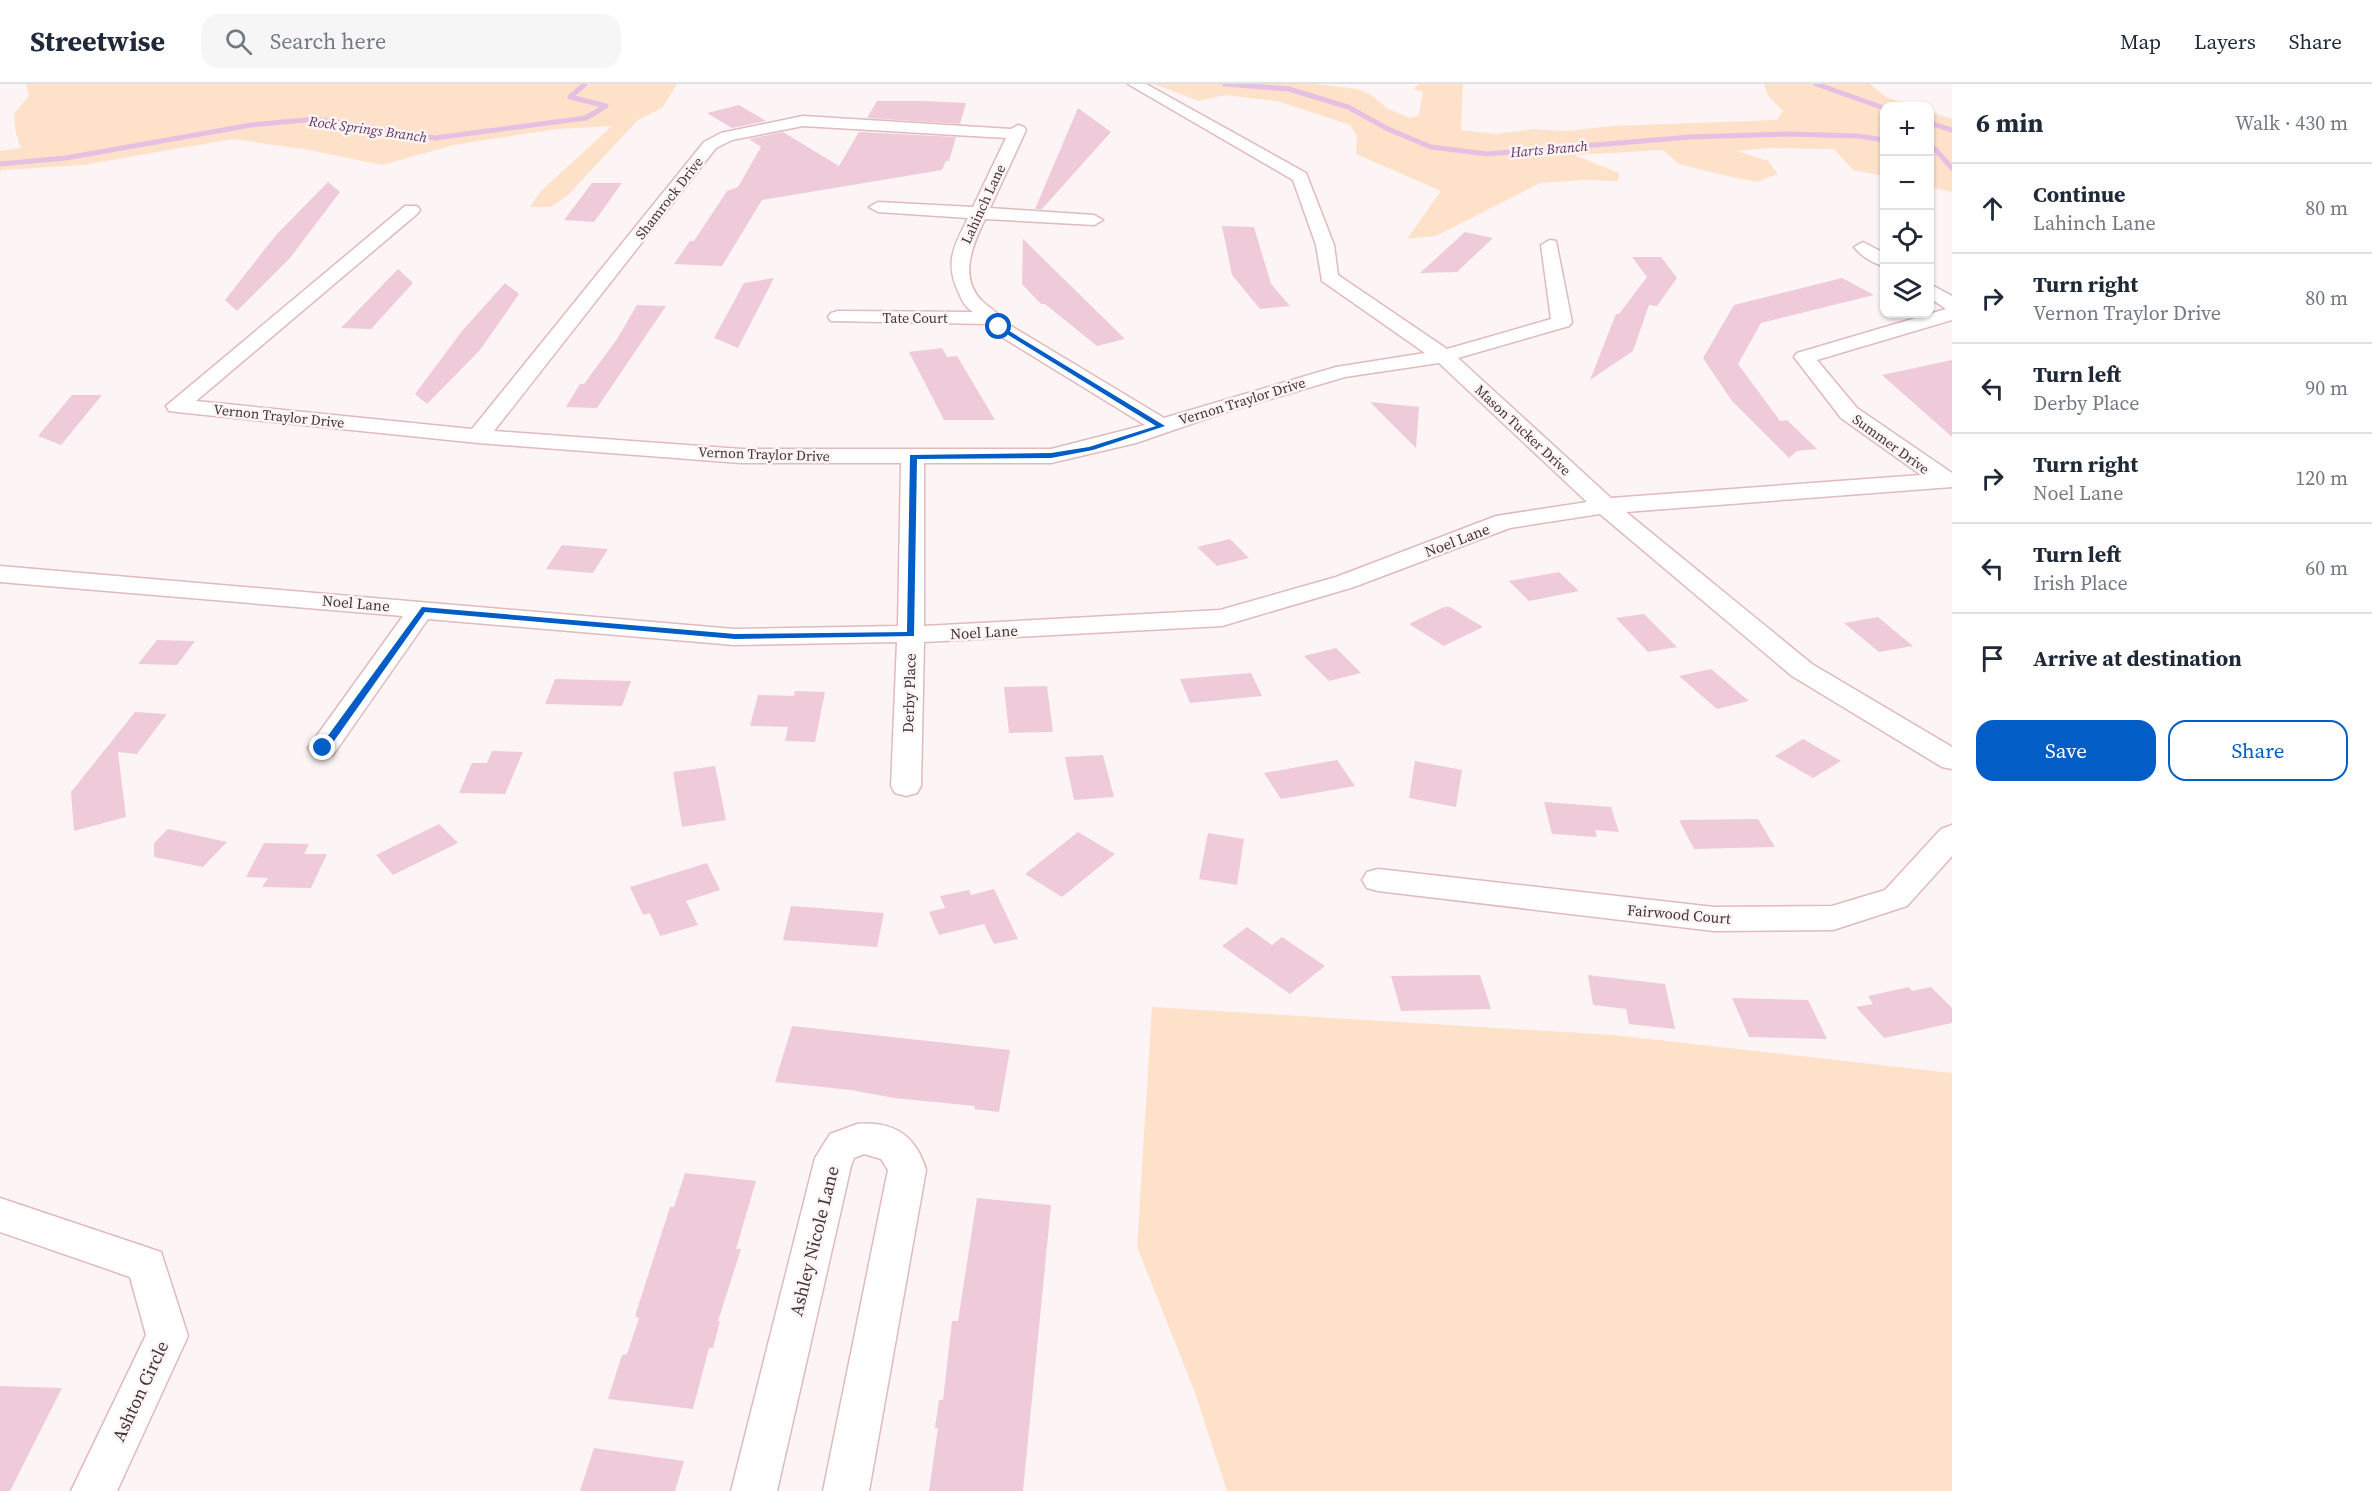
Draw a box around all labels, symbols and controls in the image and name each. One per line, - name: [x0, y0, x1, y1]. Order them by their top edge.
- search box: [201, 14, 621, 68]
- text: Streetwise: [30, 22, 165, 60]
- icon: search: [222, 25, 255, 58]
- text: Search here: [270, 26, 386, 56]
- text: Map: [2120, 27, 2161, 56]
- text: Layers: [2194, 27, 2256, 56]
- text: Share: [2289, 27, 2342, 56]
- map controls: [1880, 102, 1934, 318]
- button: +: [1880, 102, 1934, 156]
- text: 6 min: [1976, 105, 2043, 141]
- text: Walk · 430 m: [2235, 109, 2348, 137]
- water label: Rock Springs Branch: [307, 111, 429, 147]
- water label: Harts Branch: [1508, 136, 1589, 162]
- street label: Shamrock Drive: [630, 152, 708, 244]
- button: −: [1880, 156, 1934, 210]
- street label: Lahinch Lane: [956, 161, 1010, 247]
- text: Continue: [2033, 179, 2126, 209]
- icon: ahead: [1976, 192, 2009, 225]
- text: 80 m: [2305, 194, 2348, 222]
- text: Lahinch Lane: [2033, 209, 2156, 237]
- button: locate: [1880, 210, 1934, 264]
- button: layers: [1880, 264, 1934, 318]
- text: Turn right: [2033, 269, 2138, 299]
- icon: right: [1976, 282, 2009, 315]
- text: 80 m: [2305, 284, 2348, 312]
- text: Vernon Traylor Drive: [2033, 299, 2221, 327]
- street label: Tate Court: [882, 308, 948, 328]
- route start: [985, 313, 1011, 339]
- text: Turn left: [2033, 359, 2121, 389]
- street label: Vernon Traylor Drive: [1176, 372, 1308, 430]
- icon: left: [1976, 372, 2009, 405]
- text: 90 m: [2305, 374, 2348, 402]
- street label: Mason Tucker Drive: [1470, 380, 1576, 480]
- text: Derby Place: [2033, 389, 2140, 417]
- street label: Vernon Traylor Drive: [213, 399, 345, 433]
- street label: Summer Drive: [1849, 409, 1933, 479]
- street label: Vernon Traylor Drive: [698, 442, 830, 466]
- text: Turn right: [2033, 449, 2138, 479]
- icon: right: [1976, 462, 2009, 495]
- text: 120 m: [2295, 464, 2348, 492]
- text: Noel Lane: [2033, 479, 2123, 507]
- street label: Noel Lane: [1422, 518, 1493, 562]
- text: Turn left: [2033, 539, 2121, 569]
- icon: left: [1976, 552, 2009, 585]
- text: 60 m: [2305, 554, 2348, 582]
- text: Irish Place: [2033, 569, 2128, 597]
- street label: Noel Lane: [321, 590, 391, 616]
- street label: Noel Lane: [950, 620, 1019, 644]
- icon: arrive: [1976, 642, 2009, 675]
- text: Arrive at destination: [2033, 643, 2242, 673]
- street label: Derby Place: [897, 652, 921, 733]
- button: Save: [1976, 720, 2156, 781]
- button: Share: [2168, 720, 2348, 781]
- route end: [309, 734, 335, 760]
- street label: Fairwood Court: [1626, 899, 1732, 929]
- street label: Ashley Nicole Lane: [783, 1163, 845, 1319]
- street label: Ashton Circle: [106, 1337, 174, 1445]

